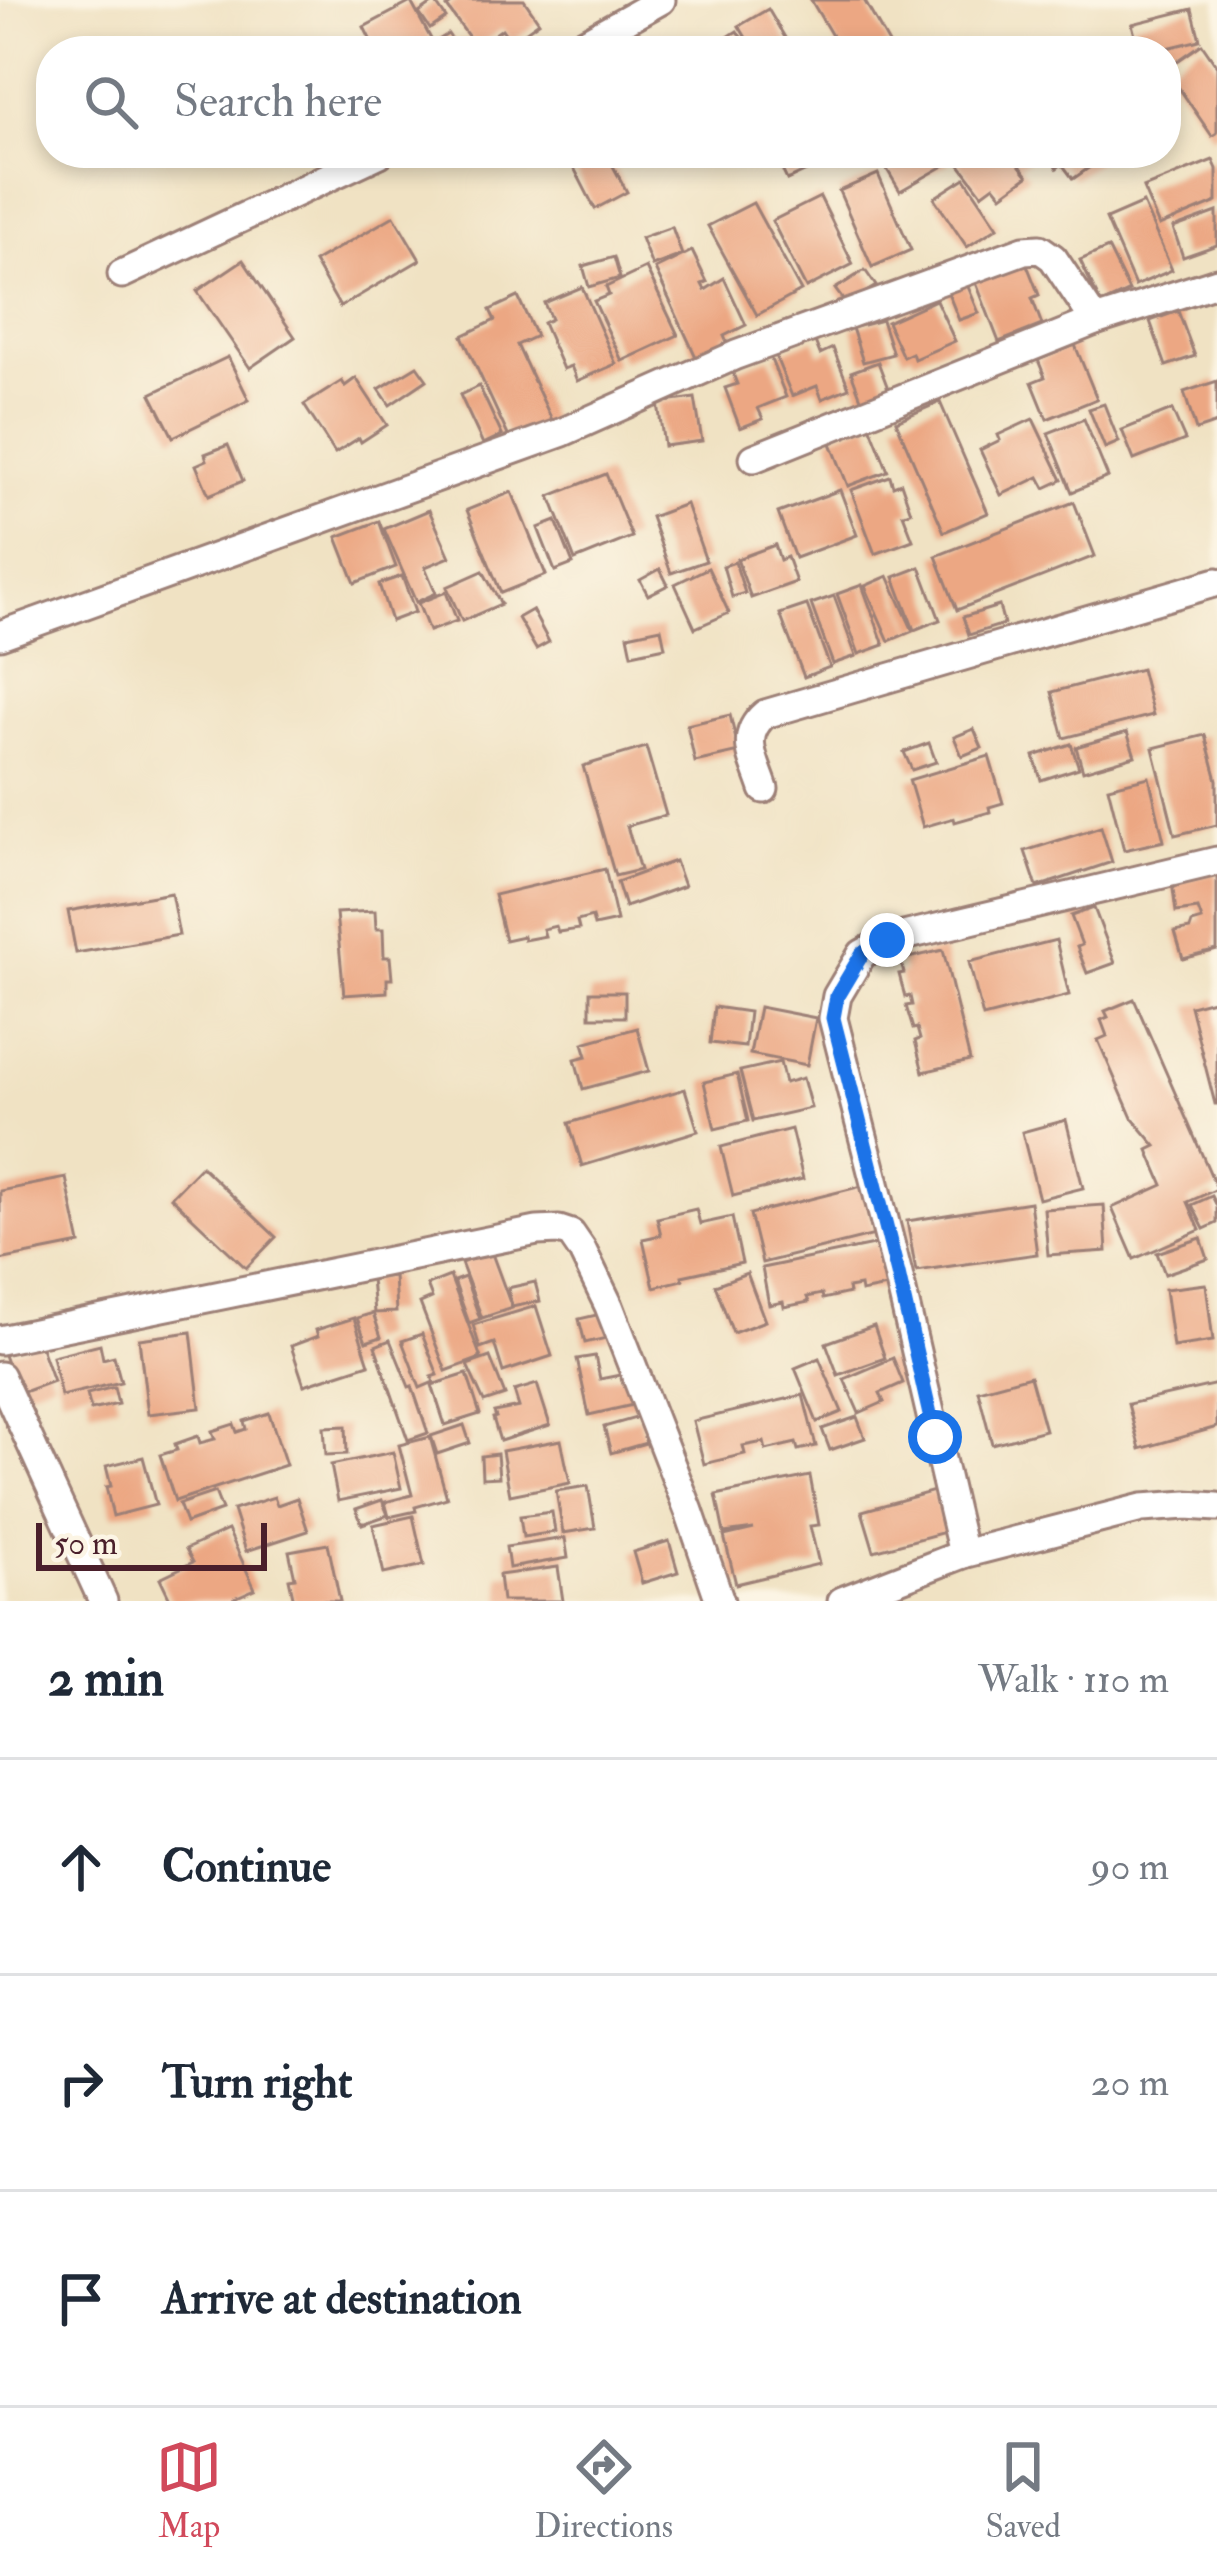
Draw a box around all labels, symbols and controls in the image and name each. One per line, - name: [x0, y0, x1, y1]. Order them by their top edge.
- search box: [36, 36, 1181, 168]
- icon: search: [78, 69, 144, 135]
- text: Search here: [174, 74, 382, 130]
- route end: [860, 913, 914, 967]
- route start: [908, 1410, 962, 1464]
- scale bar: [36, 1517, 267, 1570]
- text: 50 m: [54, 1523, 118, 1564]
- text: 2 min: [48, 1647, 164, 1711]
- text: Walk · 110 m: [978, 1655, 1169, 1704]
- icon: ahead: [48, 1834, 114, 1900]
- text: Continue: [162, 1839, 331, 1895]
- text: 90 m: [1091, 1842, 1169, 1891]
- icon: right: [48, 2050, 114, 2116]
- text: Turn right: [162, 2055, 352, 2111]
- text: 20 m: [1091, 2058, 1169, 2107]
- icon: arrive: [48, 2266, 114, 2332]
- text: Arrive at destination: [162, 2271, 522, 2327]
- tab: Map: [156, 2434, 222, 2547]
- tab: Directions: [535, 2434, 673, 2547]
- tab: Saved: [985, 2434, 1061, 2547]

